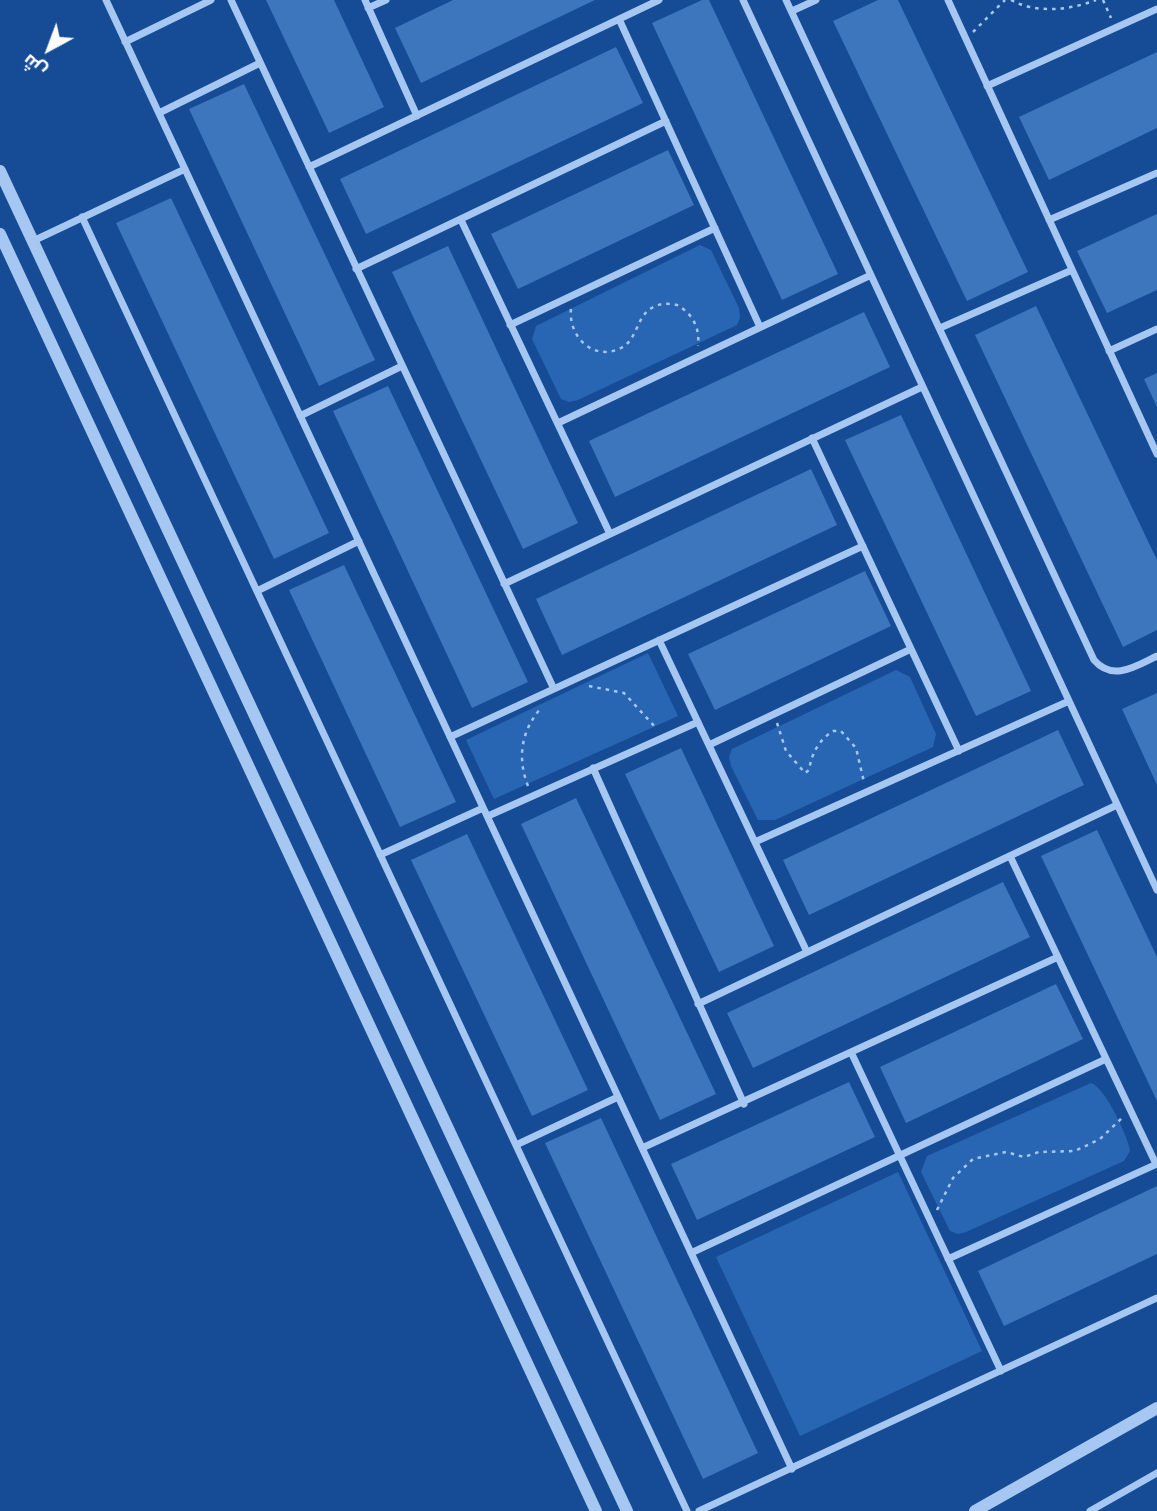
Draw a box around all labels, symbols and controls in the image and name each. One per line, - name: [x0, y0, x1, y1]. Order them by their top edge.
- north arrow: [14, 14, 84, 84]
- text: ش: [18, 48, 52, 82]

